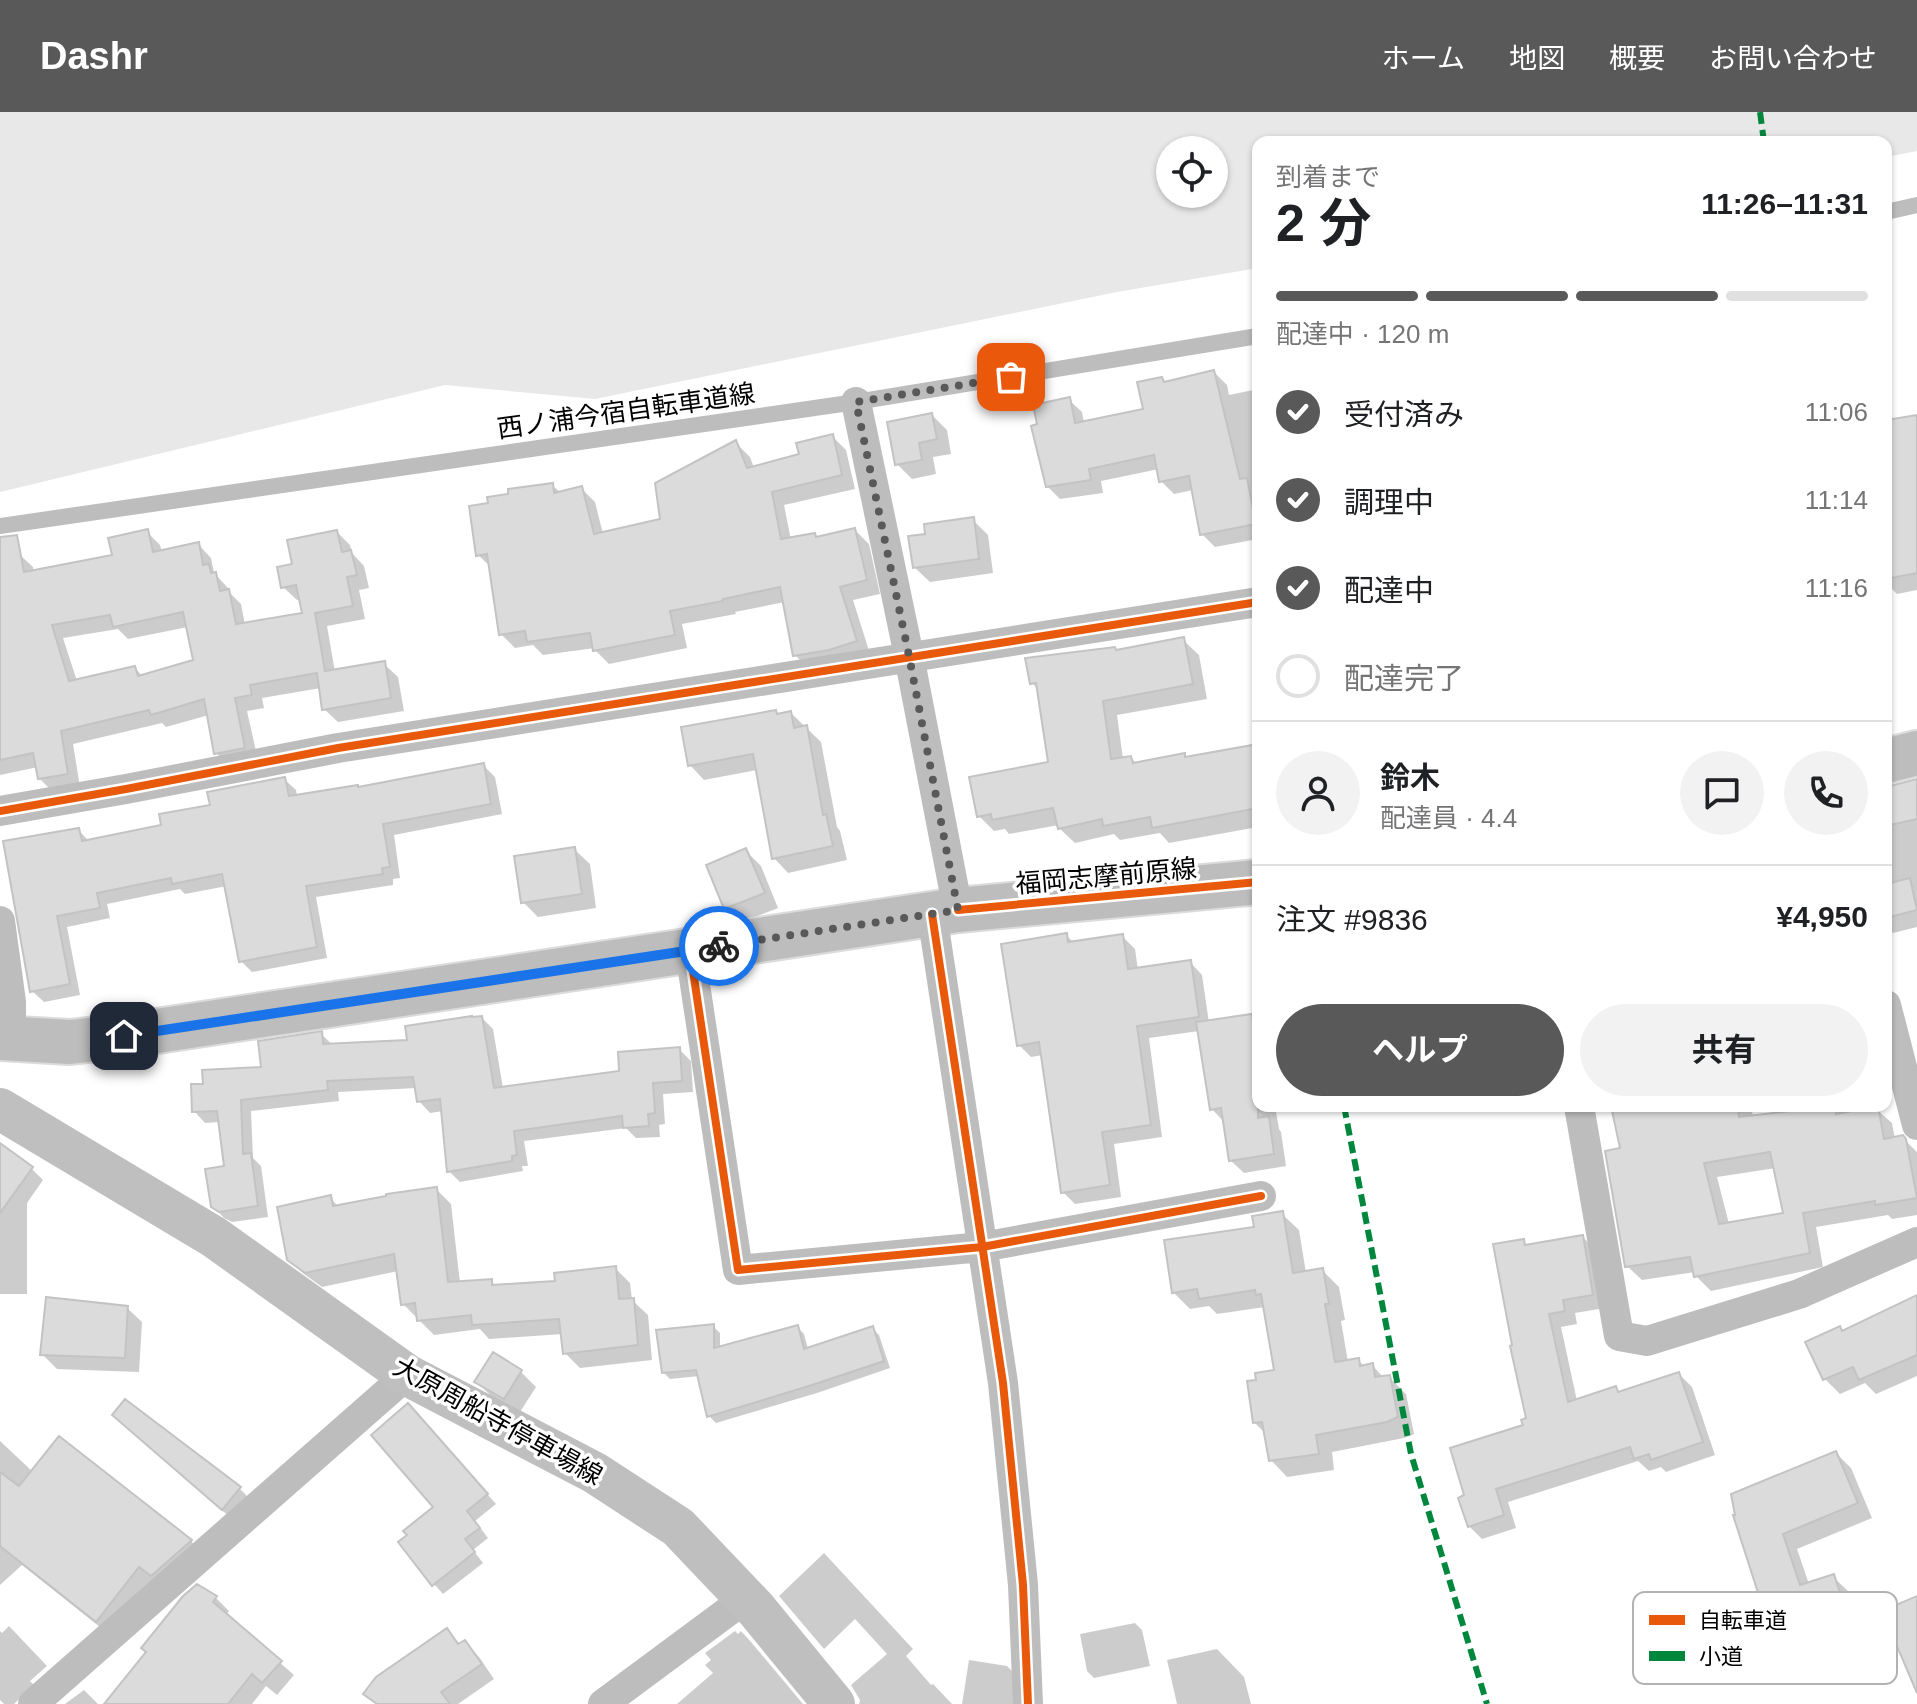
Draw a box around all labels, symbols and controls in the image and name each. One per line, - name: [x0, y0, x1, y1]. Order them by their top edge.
- text: Dashr: [40, 35, 148, 77]
- text: ホーム: [1382, 43, 1465, 74]
- text: 地図: [1509, 43, 1565, 74]
- text: 概要: [1609, 43, 1665, 74]
- text: お問い合わせ: [1709, 43, 1877, 74]
- map controls: [1156, 136, 1228, 208]
- button: locate: [1156, 136, 1228, 208]
- text: 到着まで: [1276, 162, 1380, 192]
- text: 11:26–11:31: [1701, 187, 1868, 220]
- text: 2 分: [1276, 194, 1371, 252]
- text: 配達中 · 120 m: [1276, 319, 1449, 349]
- pin: [977, 343, 1045, 411]
- icon: bag: [989, 355, 1033, 399]
- street label: 西ノ浦今宿自転車道線: [495, 378, 757, 444]
- icon: check: [1276, 390, 1320, 434]
- text: 11:06: [1805, 397, 1868, 427]
- text: 受付済み: [1344, 398, 1464, 431]
- icon: check: [1276, 478, 1320, 522]
- text: 11:14: [1805, 485, 1868, 515]
- text: 調理中: [1344, 486, 1434, 519]
- icon: check: [1276, 566, 1320, 610]
- text: 11:16: [1805, 573, 1868, 603]
- text: 配達中: [1344, 574, 1434, 607]
- text: 配達完了: [1344, 662, 1464, 695]
- button: person: [1276, 751, 1360, 835]
- button: chat: [1680, 751, 1764, 835]
- button: phone: [1784, 751, 1868, 835]
- text: 鈴木: [1380, 761, 1440, 794]
- text: 配達員 · 4.4: [1380, 803, 1517, 833]
- street label: 福岡志摩前原線: [1014, 853, 1198, 899]
- text: ¥4,950: [1776, 900, 1868, 933]
- text: 注文 #9836: [1276, 903, 1428, 936]
- courier: [679, 906, 759, 986]
- icon: bike: [697, 924, 741, 968]
- pin: [90, 1002, 158, 1070]
- button: ヘルプ: [1276, 1004, 1564, 1096]
- button: 共有: [1580, 1004, 1868, 1096]
- icon: home: [102, 1014, 146, 1058]
- street label: 大原周船寺停車場線: [388, 1351, 608, 1491]
- legend: [1633, 1592, 1897, 1684]
- text: 自転車道: [1699, 1608, 1787, 1633]
- text: 小道: [1699, 1644, 1743, 1669]

